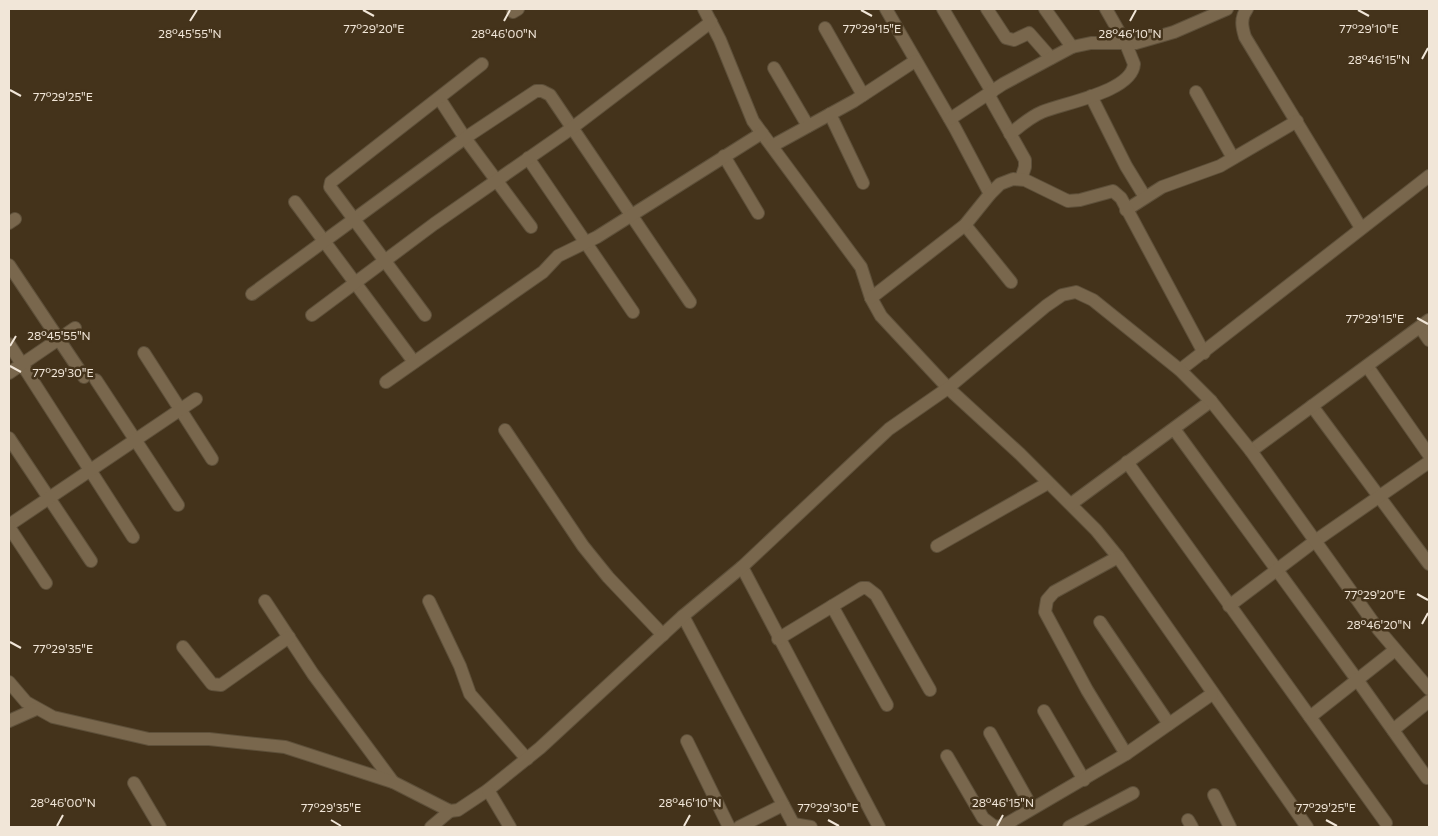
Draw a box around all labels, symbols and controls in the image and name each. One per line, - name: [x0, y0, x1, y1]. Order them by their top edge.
- text: 77°29'20"E: [344, 21, 404, 35]
- text: 77°29'15"E: [843, 21, 901, 35]
- text: 77°29'10"E: [1339, 21, 1399, 35]
- text: 28°45'55"N: [158, 26, 222, 40]
- text: 28°46'00"N: [471, 26, 537, 40]
- text: 28°46'10"N: [1099, 26, 1161, 40]
- text: 28°46'15"N: [1348, 52, 1410, 66]
- text: 77°29'25"E: [33, 89, 93, 103]
- text: 77°29'15"E: [1346, 311, 1404, 325]
- text: 28°45'55"N: [27, 328, 91, 342]
- text: 77°29'30"E: [33, 365, 94, 379]
- text: 77°29'20"E: [1345, 587, 1405, 601]
- text: 28°46'20"N: [1347, 617, 1411, 631]
- text: 77°29'35"E: [33, 641, 93, 655]
- text: 28°46'00"N: [30, 795, 96, 809]
- text: 28°46'10"N: [659, 795, 721, 809]
- text: 28°46'15"N: [972, 795, 1034, 809]
- text: 77°29'35"E: [301, 800, 361, 814]
- text: 77°29'30"E: [798, 800, 859, 814]
- text: 77°29'25"E: [1296, 800, 1356, 814]

